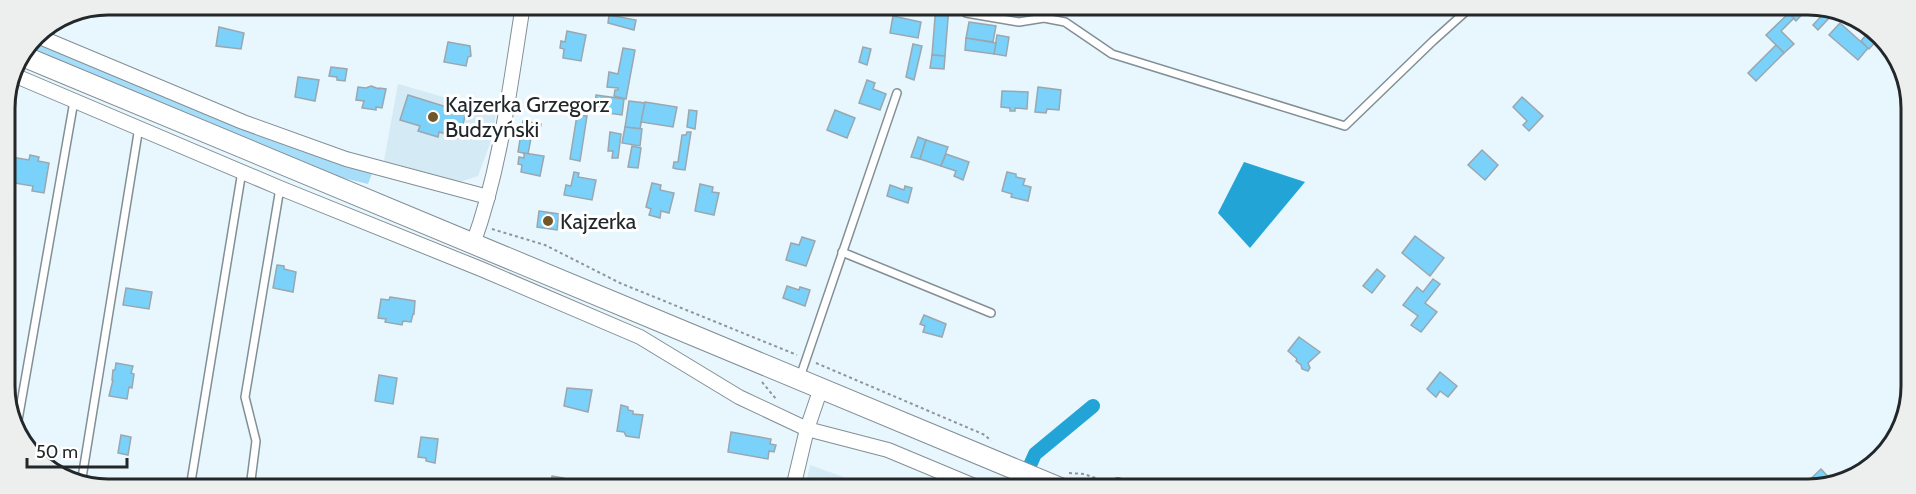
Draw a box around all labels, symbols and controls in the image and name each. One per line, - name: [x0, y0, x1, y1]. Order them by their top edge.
- place label: Kajzerka Grzegorz Budzyński: [445, 91, 610, 143]
- marker: Kajzerka Grzegorz Budzyński: [426, 110, 440, 124]
- place label: Kajzerka: [560, 208, 637, 235]
- marker: Kajzerka: [541, 214, 555, 228]
- scale bar: [27, 431, 128, 469]
- text: 50 m: [36, 441, 78, 463]

